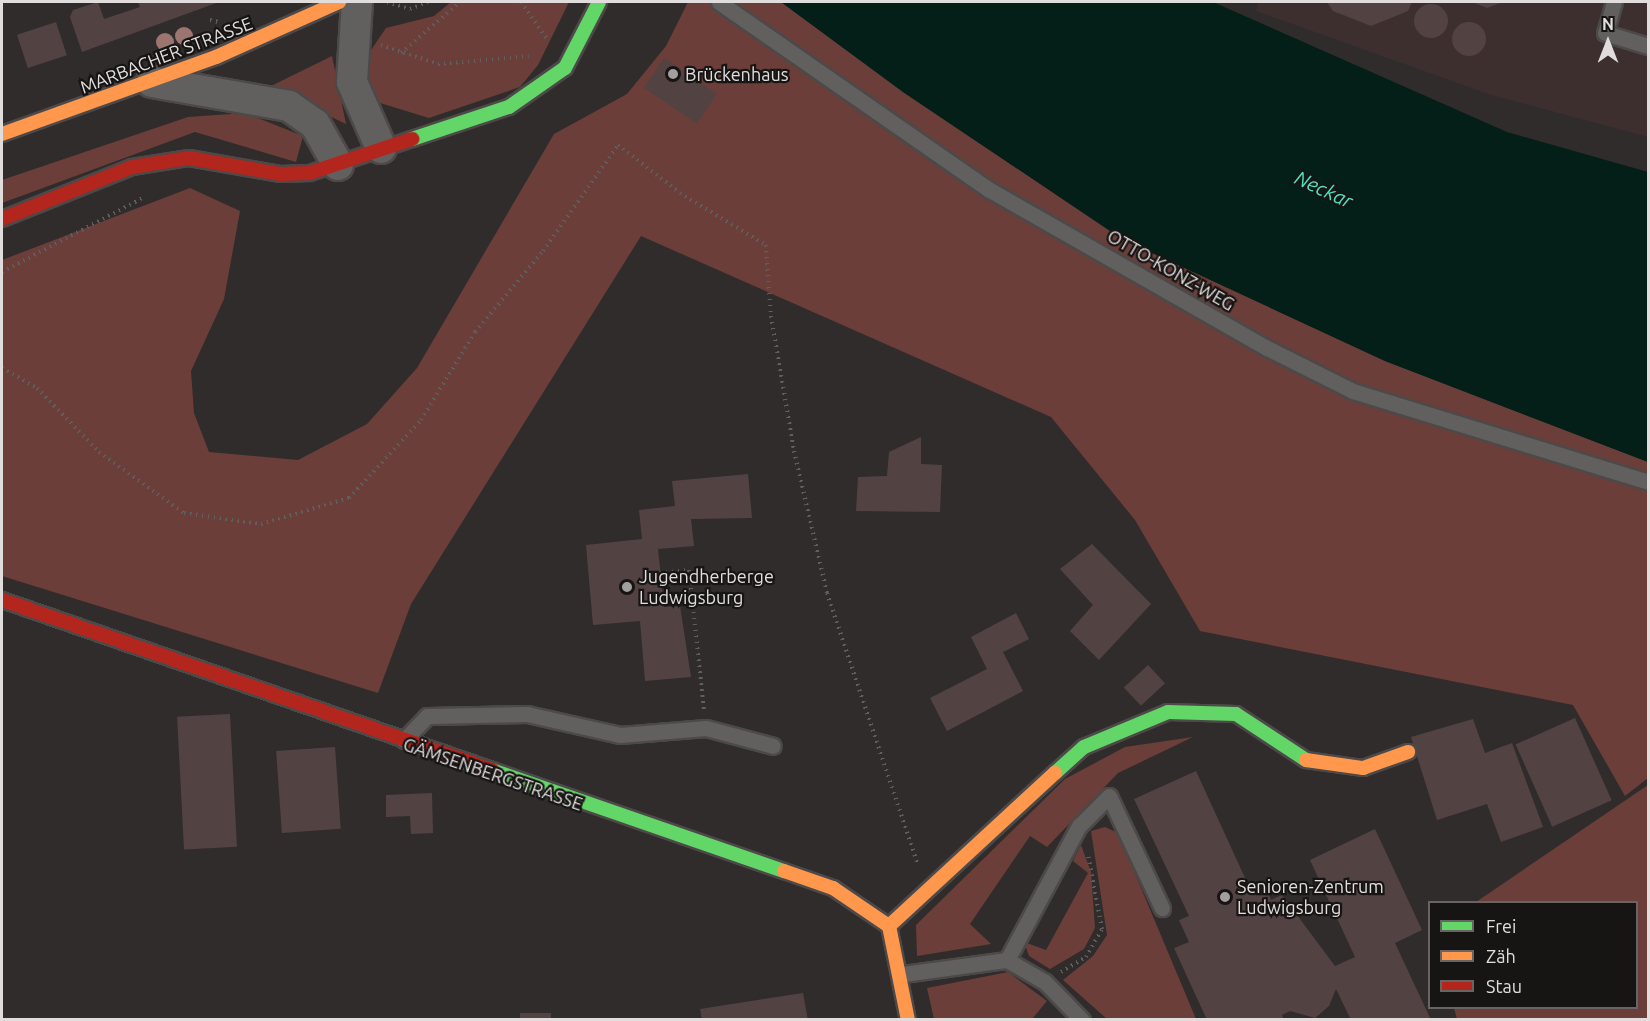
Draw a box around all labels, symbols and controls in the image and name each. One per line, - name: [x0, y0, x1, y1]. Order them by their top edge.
- street label: MARBACHER STRASSE: [77, 12, 255, 98]
- north arrow: [1578, 12, 1638, 72]
- text: N: [1602, 15, 1614, 33]
- place label: Brückenhaus: [685, 63, 789, 85]
- marker: Brückenhaus: [666, 67, 680, 81]
- water label: Neckar: [1291, 165, 1357, 213]
- street label: OTTO-KONZ-WEG: [1104, 225, 1238, 315]
- place label: Jugendherberge Ludwigsburg: [639, 566, 774, 608]
- marker: Jugendherberge Ludwigsburg: [620, 580, 634, 594]
- street label: GÄMSENBERGSTRASSE: [400, 733, 586, 815]
- place label: Senioren-Zentrum Ludwigsburg: [1237, 876, 1384, 918]
- marker: Senioren-Zentrum Ludwigsburg: [1218, 890, 1232, 904]
- legend: [1428, 901, 1638, 1009]
- text: Frei: [1486, 916, 1516, 936]
- text: Zäh: [1486, 946, 1516, 966]
- text: Stau: [1486, 976, 1522, 996]

